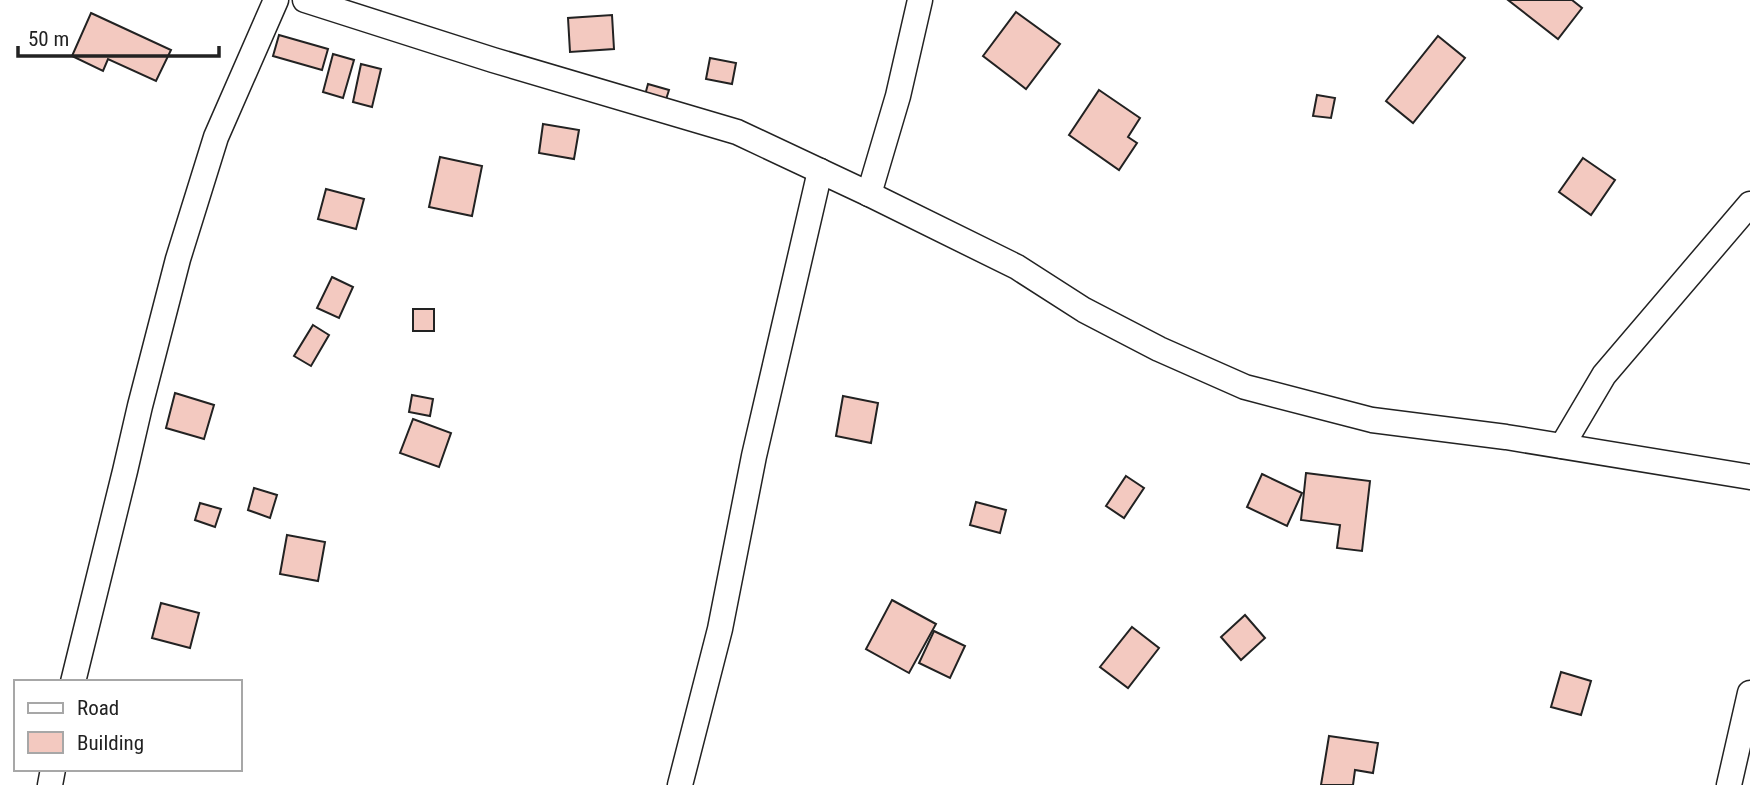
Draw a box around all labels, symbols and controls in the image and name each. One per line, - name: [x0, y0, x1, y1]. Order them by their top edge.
- scale bar: [18, 14, 219, 58]
- text: 50 m: [28, 27, 69, 51]
- legend: [14, 680, 242, 771]
- text: Road: [77, 696, 119, 720]
- text: Building: [77, 731, 144, 755]

